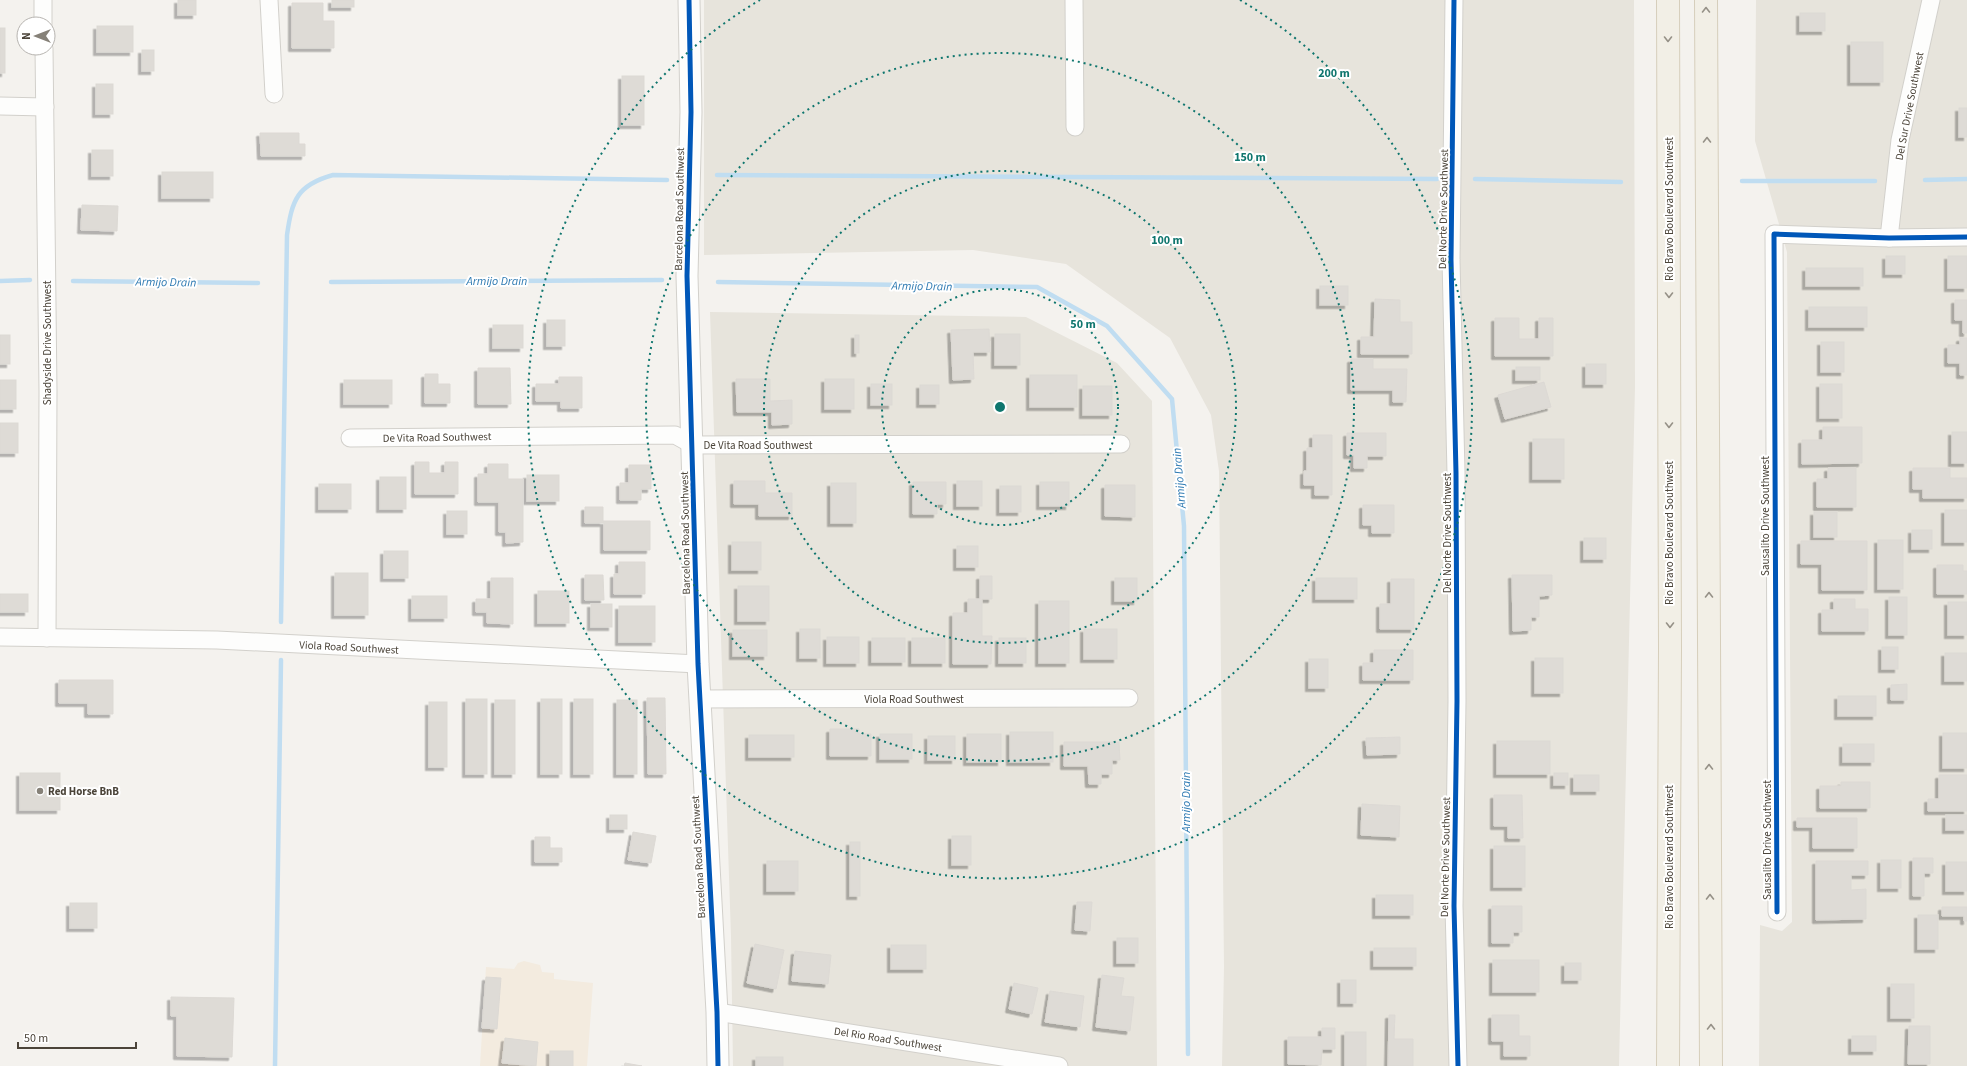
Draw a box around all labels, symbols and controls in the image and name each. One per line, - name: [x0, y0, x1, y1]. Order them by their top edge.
- one-way arrow: [1702, 7, 1710, 13]
- north arrow: [16, 16, 56, 56]
- text: N: [19, 32, 34, 40]
- one-way arrow: [1664, 36, 1672, 42]
- street label: Del Sur Drive Southwest: [1892, 50, 1927, 162]
- text: 200 m: [1318, 65, 1350, 82]
- street label: Rio Bravo Boulevard Southwest: [1662, 137, 1677, 281]
- one-way arrow: [1703, 137, 1711, 143]
- street label: Barcelona Road Southwest: [671, 147, 688, 271]
- street label: Del Norte Drive Southwest: [1435, 148, 1452, 269]
- text: 150 m: [1234, 149, 1266, 166]
- text: 100 m: [1151, 232, 1183, 249]
- water label: Armijo Drain: [134, 273, 197, 292]
- water label: Armijo Drain: [466, 273, 527, 290]
- water label: Armijo Drain: [890, 277, 953, 296]
- street label: Shadyside Drive Southwest: [40, 280, 55, 405]
- one-way arrow: [1665, 292, 1673, 298]
- text: 50 m: [1070, 316, 1096, 333]
- centre of rings: [993, 400, 1007, 414]
- one-way arrow: [1665, 422, 1673, 428]
- street label: De Vita Road Southwest: [382, 429, 492, 446]
- street label: De Vita Road Southwest: [704, 438, 813, 453]
- water label: Armijo Drain: [1168, 447, 1191, 510]
- street label: Sausalito Drive Southwest: [1758, 456, 1773, 576]
- street label: Rio Bravo Boulevard Southwest: [1662, 461, 1677, 605]
- street label: Barcelona Road Southwest: [677, 471, 694, 595]
- street label: Del Norte Drive Southwest: [1440, 473, 1455, 593]
- one-way arrow: [1705, 592, 1713, 598]
- one-way arrow: [1666, 622, 1674, 628]
- street label: Viola Road Southwest: [299, 637, 399, 658]
- street label: Viola Road Southwest: [864, 692, 964, 707]
- one-way arrow: [1705, 764, 1713, 770]
- water label: Armijo Drain: [1178, 772, 1195, 833]
- street label: Sausalito Drive Southwest: [1760, 780, 1775, 900]
- place label: Red Horse BnB: [48, 784, 119, 799]
- street label: Rio Bravo Boulevard Southwest: [1662, 785, 1677, 929]
- marker: Red Horse BnB: [35, 786, 45, 796]
- street label: Barcelona Road Southwest: [688, 795, 709, 919]
- street label: Del Norte Drive Southwest: [1437, 796, 1454, 917]
- one-way arrow: [1706, 894, 1714, 900]
- scale bar: [18, 1024, 136, 1050]
- street label: Del Rio Road Southwest: [833, 1024, 943, 1055]
- one-way arrow: [1707, 1024, 1715, 1030]
- text: 50 m: [24, 1030, 48, 1047]

